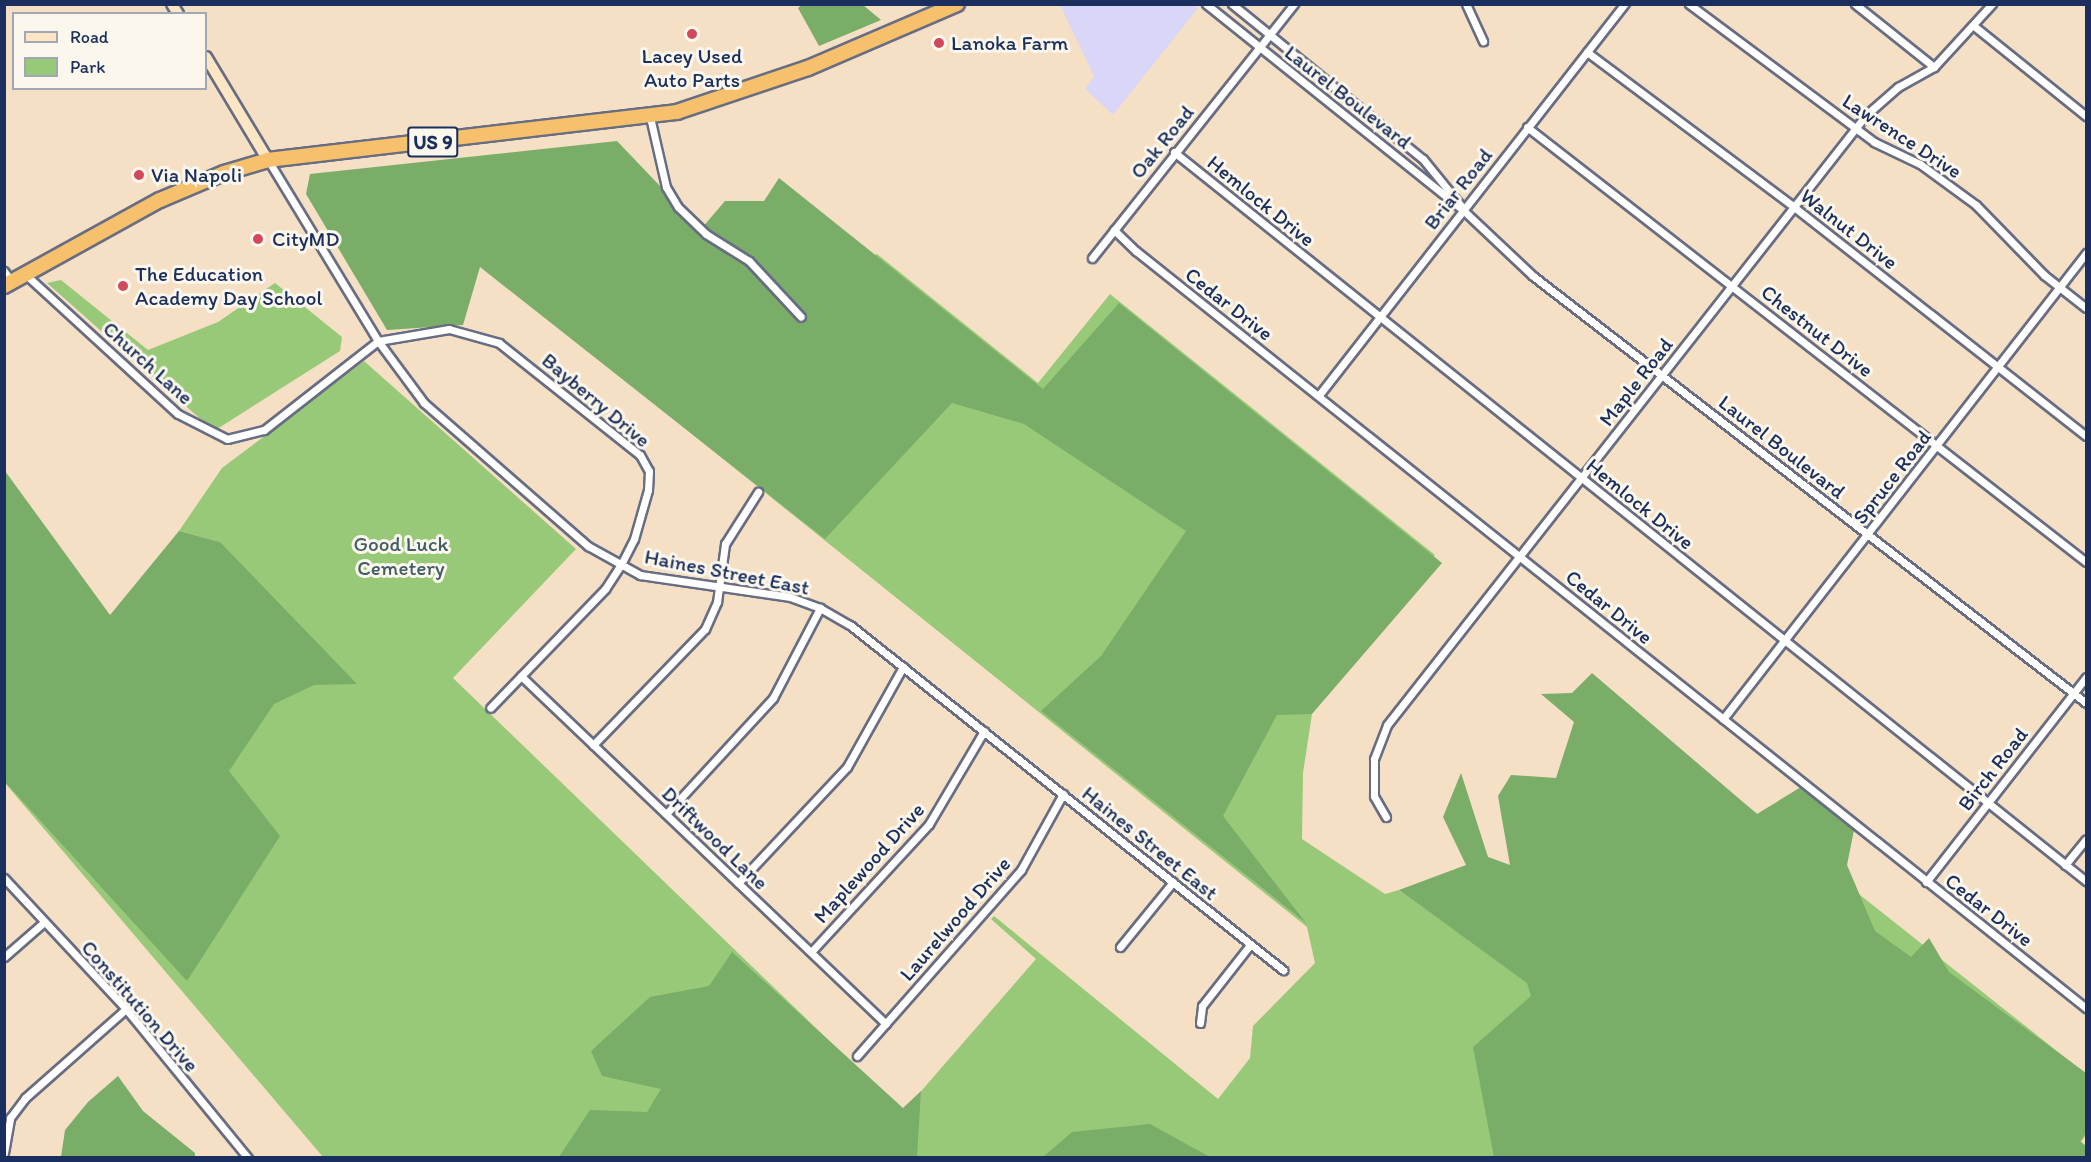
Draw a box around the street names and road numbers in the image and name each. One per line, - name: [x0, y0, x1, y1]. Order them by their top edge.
- street label: Laurel Boulevard: [1279, 39, 1417, 155]
- street label: Lawrence Drive: [1837, 88, 1967, 184]
- street label: Oak Road: [1125, 100, 1199, 184]
- road number: US 9: [406, 125, 460, 159]
- street label: Briar Road: [1419, 144, 1497, 234]
- street label: Hemlock Drive: [1202, 150, 1320, 252]
- street label: Walnut Drive: [1795, 183, 1903, 275]
- street label: Cedar Drive: [1180, 262, 1278, 346]
- street label: Chestnut Drive: [1756, 279, 1878, 383]
- street label: Church Lane: [97, 316, 199, 410]
- street label: Maple Road: [1594, 333, 1678, 431]
- street label: Bayberry Drive: [537, 347, 655, 453]
- street label: Laurel Boulevard: [1713, 389, 1851, 505]
- street label: Spruce Road: [1848, 425, 1936, 529]
- street label: Hemlock Drive: [1581, 453, 1699, 555]
- street label: Haines Street East: [643, 544, 811, 600]
- street label: Cedar Drive: [1560, 564, 1658, 650]
- street label: Birch Road: [1953, 723, 2033, 815]
- street label: Driftwood Lane: [657, 781, 773, 895]
- street label: Haines Street East: [1077, 781, 1223, 905]
- street label: Maplewood Drive: [808, 797, 930, 929]
- street label: Laurelwood Drive: [894, 852, 1016, 986]
- street label: Cedar Drive: [1940, 868, 2038, 952]
- street label: Constitution Drive: [76, 935, 204, 1077]

